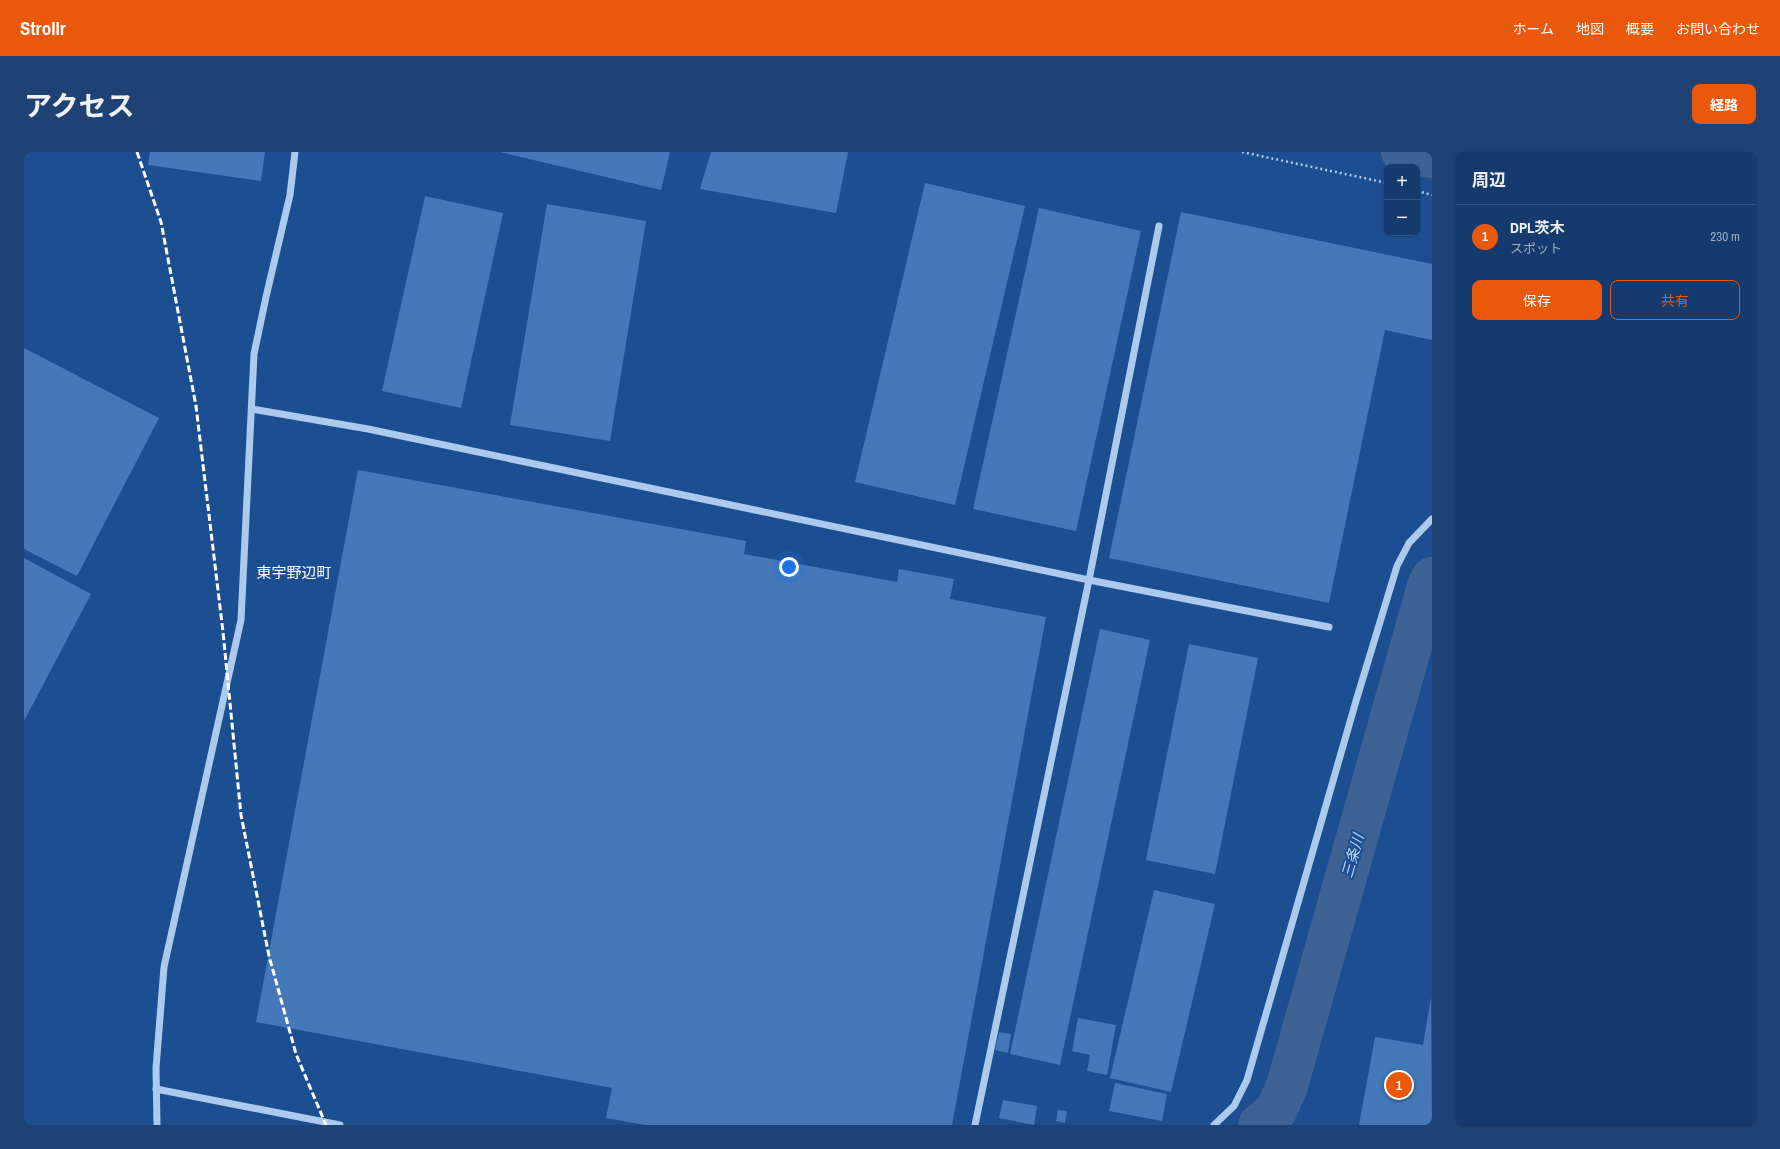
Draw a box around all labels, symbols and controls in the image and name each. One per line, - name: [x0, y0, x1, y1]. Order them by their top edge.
- text: Strollr: [20, 15, 66, 41]
- text: ホーム: [1512, 20, 1554, 38]
- text: 地図: [1576, 20, 1604, 38]
- text: 概要: [1626, 20, 1654, 38]
- text: お問い合わせ: [1676, 20, 1760, 38]
- button: 経路: [1692, 84, 1756, 124]
- text: アクセス: [24, 87, 135, 125]
- map controls: [1384, 164, 1420, 236]
- button: +: [1384, 164, 1420, 200]
- text: 周辺: [1472, 168, 1506, 191]
- button: −: [1384, 200, 1420, 236]
- text: DPL茨木: [1510, 217, 1565, 238]
- text: 1: [1482, 228, 1488, 245]
- text: 230 m: [1710, 228, 1740, 245]
- text: スポット: [1510, 240, 1562, 257]
- button: 保存: [1472, 280, 1602, 320]
- button: 共有: [1610, 280, 1740, 320]
- your location: [779, 557, 799, 577]
- district label: 東宇野辺町: [256, 562, 332, 583]
- water label: 三条川: [1336, 829, 1369, 880]
- pin: 1: [1386, 1070, 1412, 1100]

